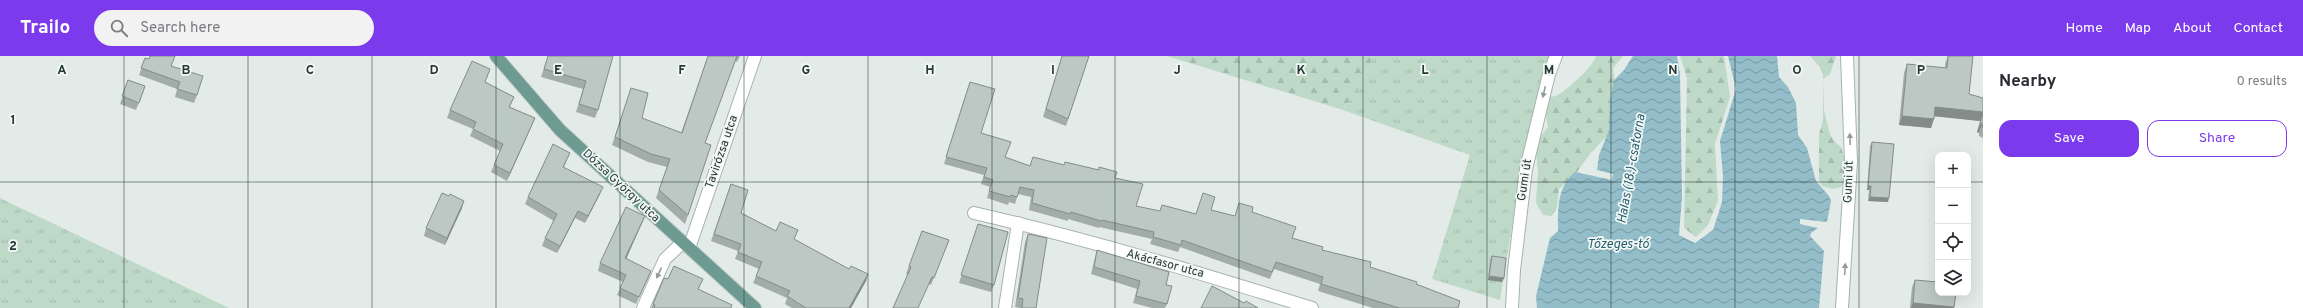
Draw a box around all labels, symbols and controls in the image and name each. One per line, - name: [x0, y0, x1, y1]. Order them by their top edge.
- search box: [94, 10, 374, 46]
- text: Trailo: [20, 16, 70, 40]
- icon: search: [108, 17, 130, 39]
- text: Search here: [140, 19, 220, 38]
- text: Home: [2066, 20, 2103, 37]
- text: Map: [2125, 20, 2151, 37]
- text: About: [2173, 20, 2212, 37]
- text: Contact: [2234, 20, 2283, 37]
- text: A: [57, 63, 67, 79]
- text: B: [182, 63, 191, 79]
- text: C: [306, 63, 314, 79]
- text: D: [429, 63, 439, 79]
- text: E: [554, 63, 562, 79]
- text: F: [678, 63, 686, 79]
- text: G: [802, 63, 811, 79]
- text: H: [925, 63, 935, 79]
- text: I: [1051, 63, 1055, 79]
- text: J: [1173, 63, 1181, 79]
- text: K: [1296, 63, 1306, 79]
- text: L: [1421, 63, 1429, 79]
- text: M: [1544, 63, 1554, 79]
- text: N: [1668, 63, 1678, 79]
- text: O: [1792, 63, 1802, 79]
- text: P: [1917, 63, 1926, 79]
- text: Nearby: [1999, 71, 2056, 93]
- text: 0 results: [2236, 74, 2287, 90]
- one-way arrow: [1541, 86, 1547, 98]
- text: 1: [10, 113, 16, 129]
- street label: Tavirózsa utca: [702, 113, 742, 191]
- water label: Halas (18.)-csatorna: [1615, 113, 1650, 225]
- button: Save: [1999, 120, 2139, 157]
- button: Share: [2147, 120, 2287, 157]
- one-way arrow: [1847, 132, 1853, 145]
- street label: Dózsa György utca: [579, 146, 663, 226]
- map controls: [1935, 152, 1971, 296]
- button: +: [1935, 152, 1971, 188]
- street label: Gumi út: [1514, 158, 1536, 202]
- street label: Gumi út: [1840, 161, 1858, 203]
- button: −: [1935, 188, 1971, 224]
- button: locate: [1935, 224, 1971, 260]
- water label: Tőzeges-tó: [1587, 237, 1650, 253]
- text: 2: [9, 239, 17, 255]
- street label: Akácfasor utca: [1124, 246, 1206, 282]
- button: layers: [1935, 260, 1971, 296]
- one-way arrow: [1842, 263, 1849, 275]
- one-way arrow: [656, 267, 662, 278]

